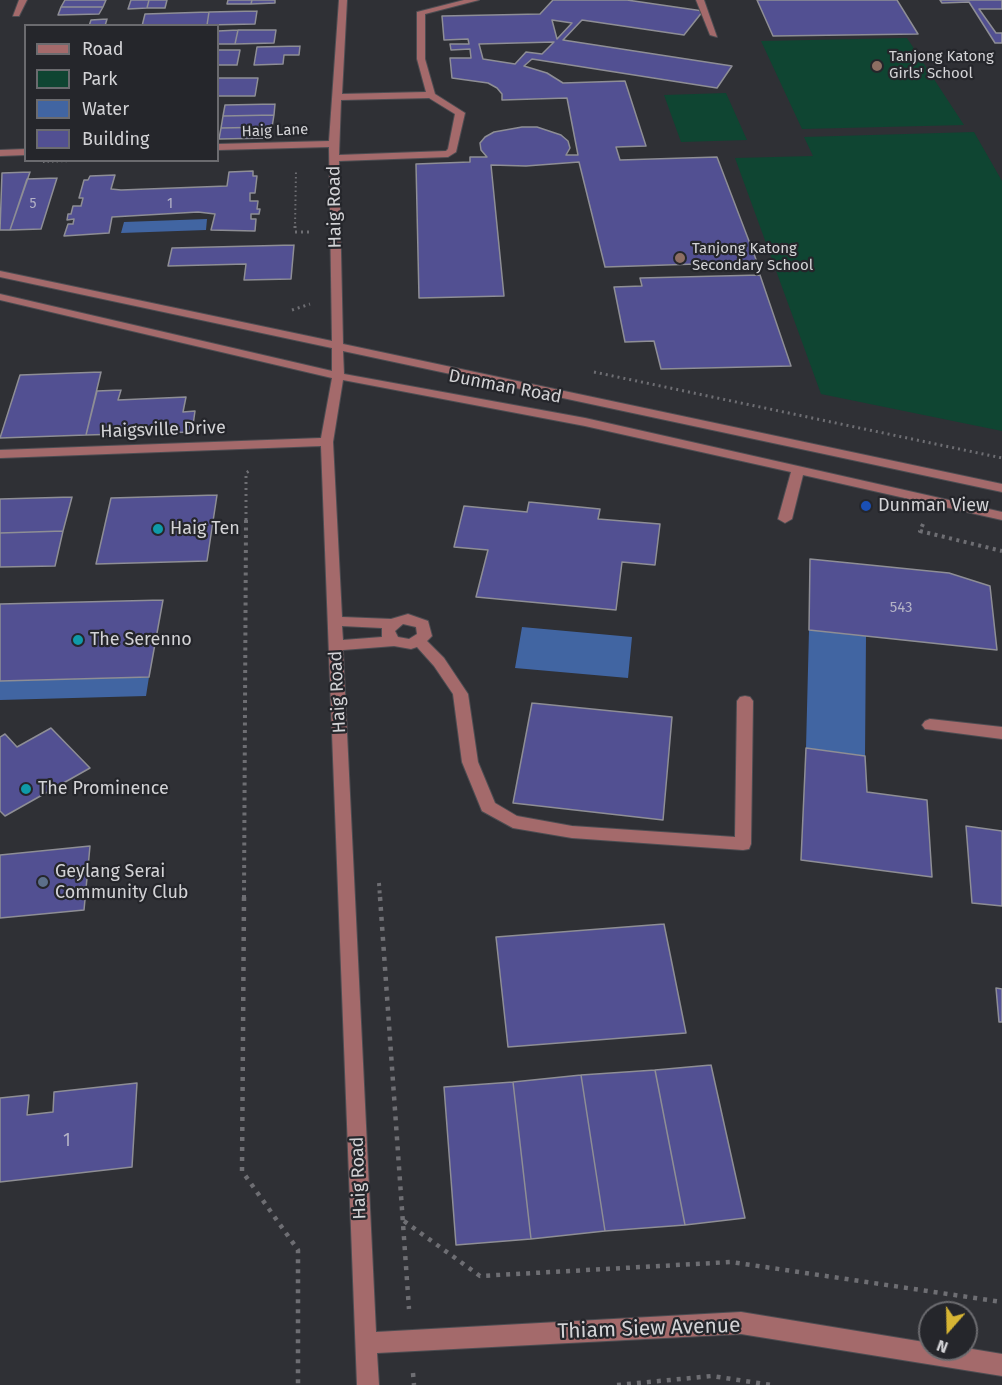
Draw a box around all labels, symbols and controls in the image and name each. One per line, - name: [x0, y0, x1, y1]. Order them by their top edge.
- legend: [24, 24, 219, 162]
- text: Road: [82, 38, 124, 60]
- place label: Tanjong Katong Girls' School: [889, 48, 994, 83]
- marker: Tanjong Katong Girls' School: [870, 59, 884, 73]
- text: Park: [82, 68, 117, 90]
- text: Water: [82, 98, 129, 120]
- street label: Haig Lane: [241, 121, 309, 141]
- text: Building: [82, 128, 149, 150]
- street label: Haig Road: [323, 165, 347, 249]
- house number: 5: [29, 196, 37, 212]
- house number: 1: [167, 196, 173, 212]
- place label: Tanjong Katong Secondary School: [692, 240, 813, 275]
- marker: Tanjong Katong Secondary School: [673, 251, 687, 265]
- street label: Dunman Road: [447, 365, 563, 409]
- street label: Haigsville Drive: [100, 417, 226, 443]
- place label: Dunman View: [878, 495, 989, 517]
- marker: Dunman View: [859, 499, 873, 513]
- place label: Haig Ten: [170, 518, 240, 540]
- marker: Haig Ten: [151, 522, 165, 536]
- house number: 543: [890, 599, 912, 617]
- place label: The Serenno: [90, 629, 192, 651]
- marker: The Serenno: [71, 633, 85, 647]
- street label: Haig Road: [325, 650, 351, 734]
- place label: The Prominence: [38, 778, 169, 800]
- marker: The Prominence: [19, 782, 33, 796]
- place label: Geylang Serai Community Club: [55, 861, 189, 904]
- marker: Geylang Serai Community Club: [36, 875, 50, 889]
- house number: 1: [63, 1130, 71, 1152]
- street label: Haig Road: [347, 1136, 371, 1220]
- north arrow: [918, 1301, 978, 1361]
- street label: Thiam Siew Avenue: [557, 1313, 741, 1345]
- text: N: [934, 1336, 951, 1357]

